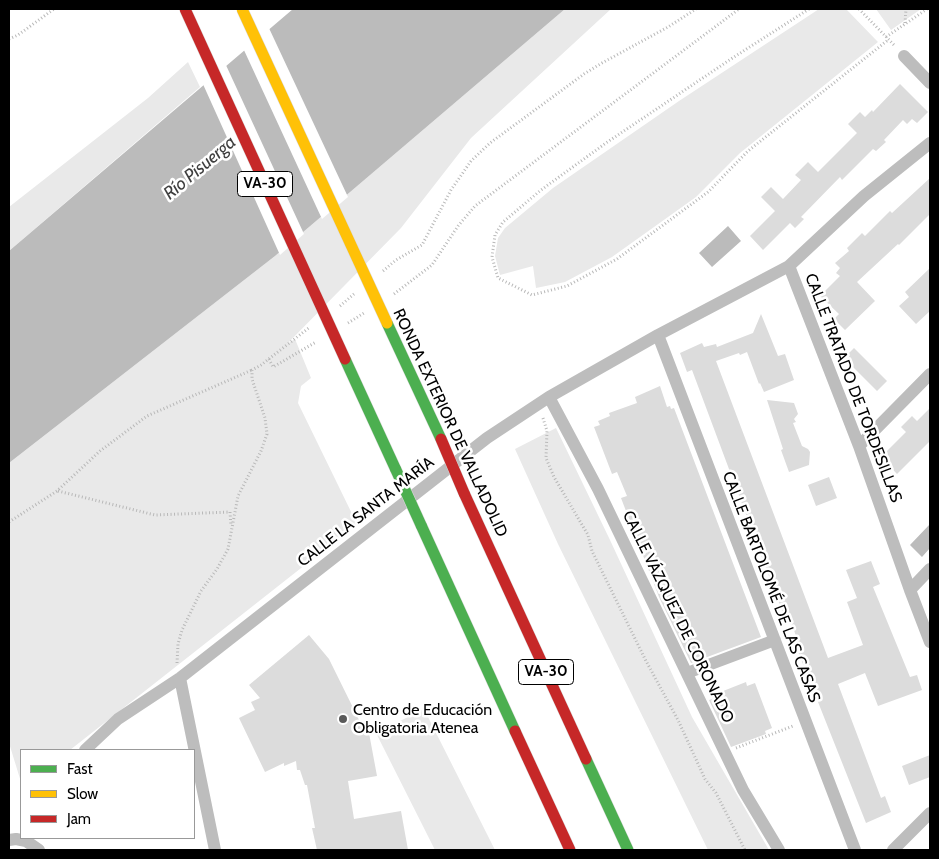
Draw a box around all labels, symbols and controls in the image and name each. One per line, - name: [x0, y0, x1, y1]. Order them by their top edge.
- water label: Río Pisuerga: [159, 132, 241, 204]
- road number: VA-30: [238, 172, 292, 196]
- street label: CALLE TRATADO DE TORDESILLAS: [800, 271, 906, 505]
- street label: RONDA EXTERIOR DE VALLADOLID: [389, 306, 511, 540]
- street label: CALLE LA SANTA MARÍA: [294, 453, 438, 571]
- street label: CALLE BARTOLOMÉ DE LAS CASAS: [718, 469, 824, 705]
- street label: CALLE VÁZQUEZ DE CORONADO: [618, 508, 738, 726]
- road number: VA-30: [518, 660, 574, 684]
- place label: Centro de Educación Obligatoria Atenea: [353, 700, 492, 738]
- marker: Centro de Educación Obligatoria Atenea: [337, 713, 349, 725]
- legend: [20, 749, 195, 839]
- text: Fast: [67, 760, 92, 778]
- text: Slow: [67, 785, 98, 803]
- text: Jam: [67, 810, 91, 828]

